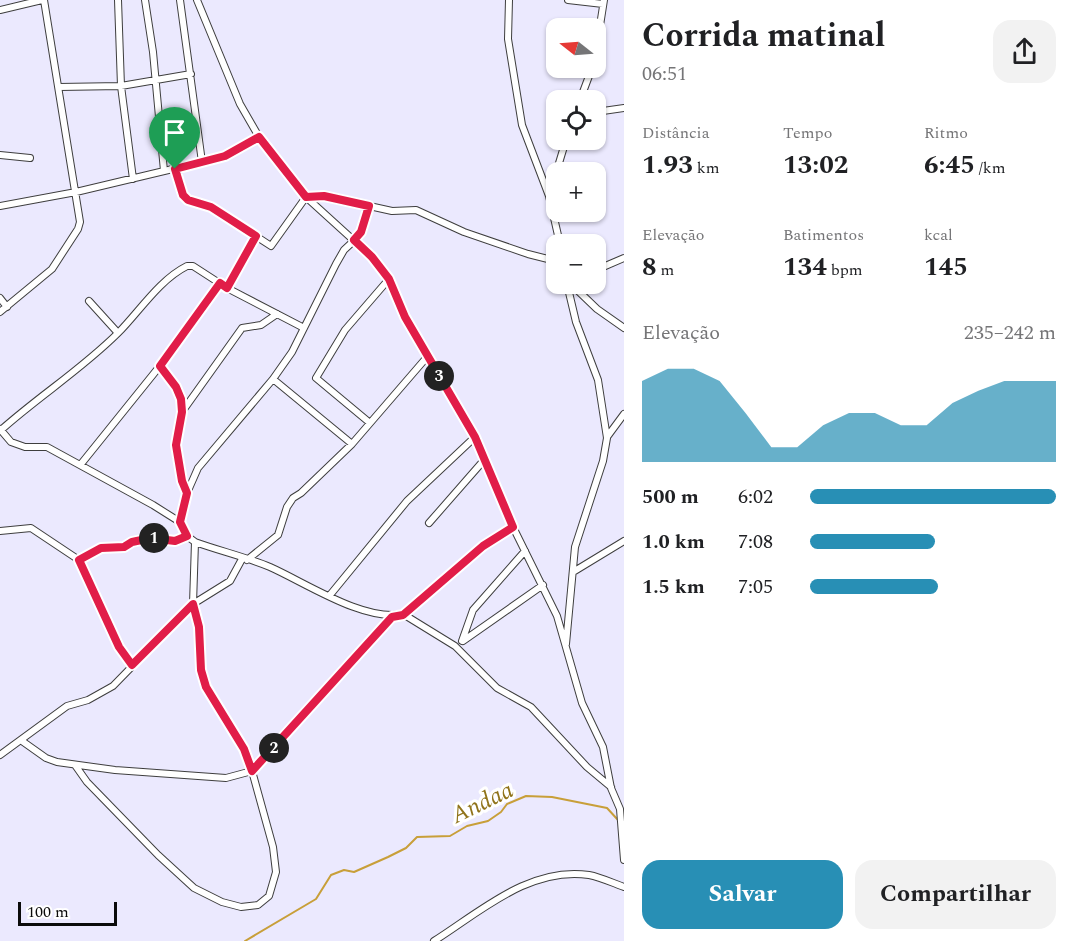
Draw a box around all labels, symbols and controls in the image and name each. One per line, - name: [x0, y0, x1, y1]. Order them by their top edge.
- text: Corrida matinal: [642, 11, 885, 61]
- north arrow: [546, 18, 606, 78]
- map controls: [546, 18, 606, 294]
- button: share: [993, 20, 1056, 83]
- text: 06:51: [642, 59, 687, 89]
- button: locate: [546, 90, 606, 150]
- pin: [149, 107, 200, 169]
- icon: arrive: [158, 116, 191, 149]
- text: Distância: [642, 121, 709, 145]
- text: Tempo: [783, 121, 832, 145]
- text: Ritmo: [924, 121, 968, 145]
- text: 1.93: [642, 145, 693, 185]
- text: 13:02: [783, 145, 848, 185]
- text: 6:45: [924, 145, 975, 185]
- text: km: [693, 156, 719, 180]
- text: /km: [975, 156, 1005, 180]
- button: +: [546, 162, 606, 222]
- text: Elevação: [642, 223, 705, 247]
- text: Batimentos: [783, 223, 864, 247]
- text: kcal: [924, 223, 953, 247]
- button: −: [546, 234, 606, 294]
- text: 8: [642, 247, 657, 287]
- text: 134: [783, 247, 827, 287]
- text: 145: [924, 247, 968, 287]
- text: m: [657, 258, 674, 282]
- text: bpm: [827, 258, 863, 282]
- text: Elevação: [642, 318, 720, 348]
- text: 235–242 m: [964, 318, 1056, 348]
- pin: 3: [424, 361, 454, 391]
- text: 3: [435, 364, 443, 388]
- text: 500 m: [642, 482, 699, 512]
- text: 6:02: [738, 482, 773, 512]
- pin: 1: [139, 523, 169, 553]
- text: 1: [150, 526, 158, 550]
- text: 1.0 km: [642, 527, 705, 557]
- text: 7:08: [738, 527, 773, 557]
- text: 1.5 km: [642, 572, 705, 602]
- text: 7:05: [738, 572, 773, 602]
- pin: 2: [259, 733, 289, 763]
- text: 2: [270, 736, 278, 760]
- water label: Andaa: [444, 772, 520, 834]
- button: Salvar: [642, 860, 843, 929]
- button: Compartilhar: [855, 860, 1056, 929]
- scale bar: [18, 899, 117, 926]
- text: 100 m: [27, 900, 69, 924]

